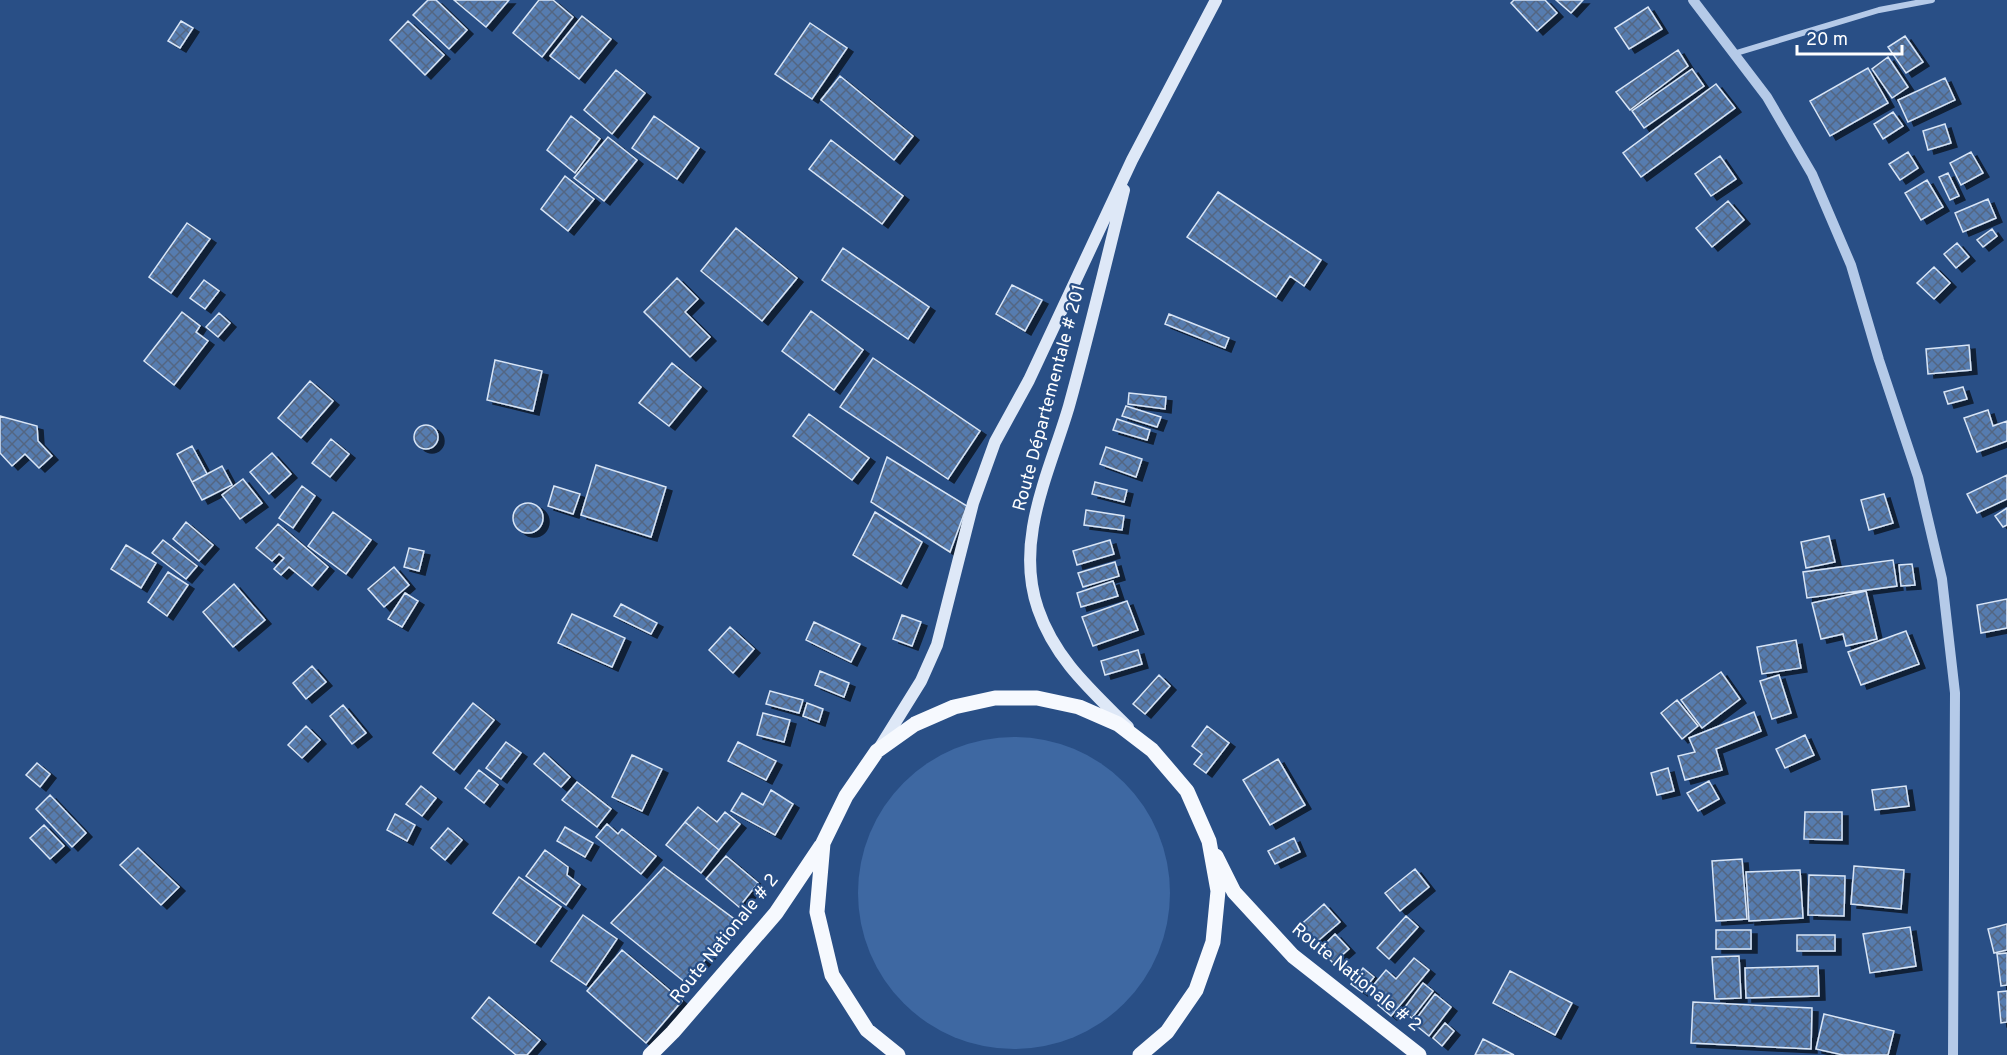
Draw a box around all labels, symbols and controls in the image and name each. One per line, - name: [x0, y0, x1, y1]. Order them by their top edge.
- scale bar: [1797, 18, 1902, 56]
- text: 20 m: [1806, 29, 1848, 52]
- street label: Route Départementale # 201: [1009, 282, 1091, 514]
- street label: Route Nationale # 2: [666, 869, 784, 1009]
- street label: Route Nationale # 2: [1286, 919, 1426, 1037]

